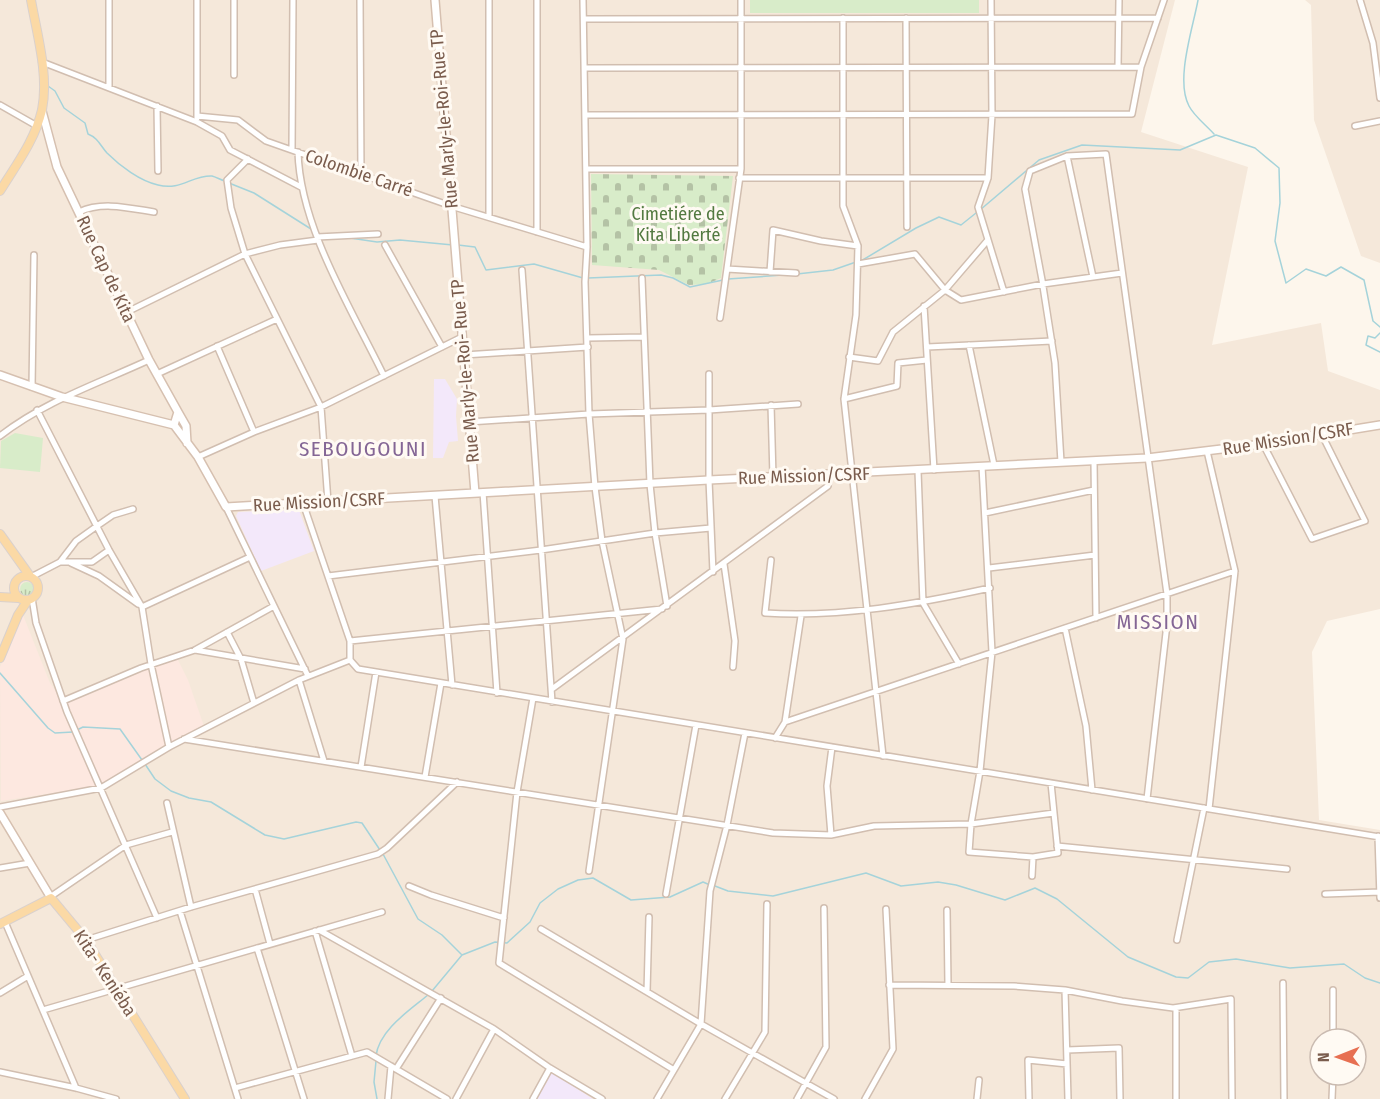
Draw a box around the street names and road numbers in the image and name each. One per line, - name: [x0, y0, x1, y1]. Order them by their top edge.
- street label: Rue Marly-le-Roi-Rue TP: [425, 28, 463, 210]
- street label: Colombie Carré: [302, 144, 416, 202]
- street label: Rue Cap de Kita: [72, 212, 140, 326]
- street label: Rue Marly-le-Roi- Rue TP: [446, 278, 484, 464]
- street label: Rue Mission/CSRF: [1221, 418, 1355, 460]
- street label: Rue Mission/CSRF: [738, 463, 870, 489]
- street label: Rue Mission/CSRF: [252, 488, 386, 516]
- street label: Kita- Keniéba: [69, 926, 141, 1021]

